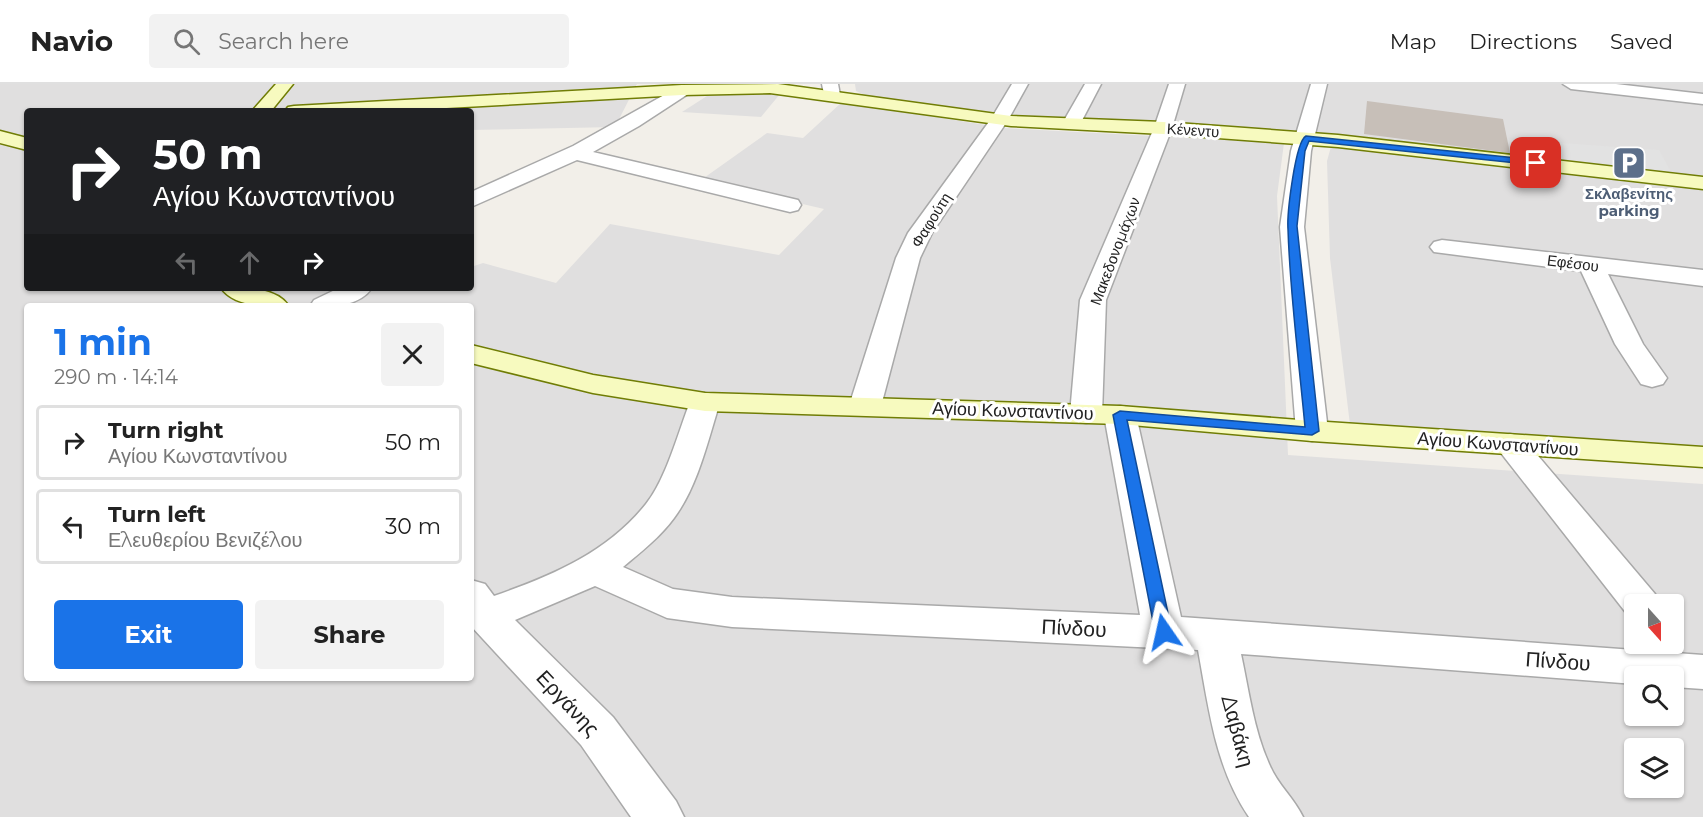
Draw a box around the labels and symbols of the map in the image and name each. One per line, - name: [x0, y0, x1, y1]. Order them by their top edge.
- street label: Κένεντυ: [1166, 119, 1220, 141]
- pin: [1510, 137, 1561, 188]
- parking icon: Σκλαβενίτης parking: [1611, 145, 1647, 181]
- place label: Σκλαβενίτης parking: [1585, 184, 1673, 220]
- street label: Φαφούτη: [907, 189, 955, 251]
- street label: Μακεδονομάχων: [1086, 194, 1144, 308]
- street label: Εφέσου: [1546, 250, 1600, 276]
- street label: Αγίου Κωνσταντίνου: [932, 397, 1094, 425]
- street label: Αγίου Κωνσταντίνου: [1417, 427, 1579, 461]
- north arrow: [1624, 594, 1684, 654]
- position arrow: [1132, 600, 1196, 664]
- street label: Πίνδου: [1041, 614, 1107, 642]
- street label: Πίνδου: [1525, 646, 1591, 676]
- street label: Εργάνης: [531, 665, 605, 741]
- street label: Δαβάκη: [1216, 692, 1260, 770]

